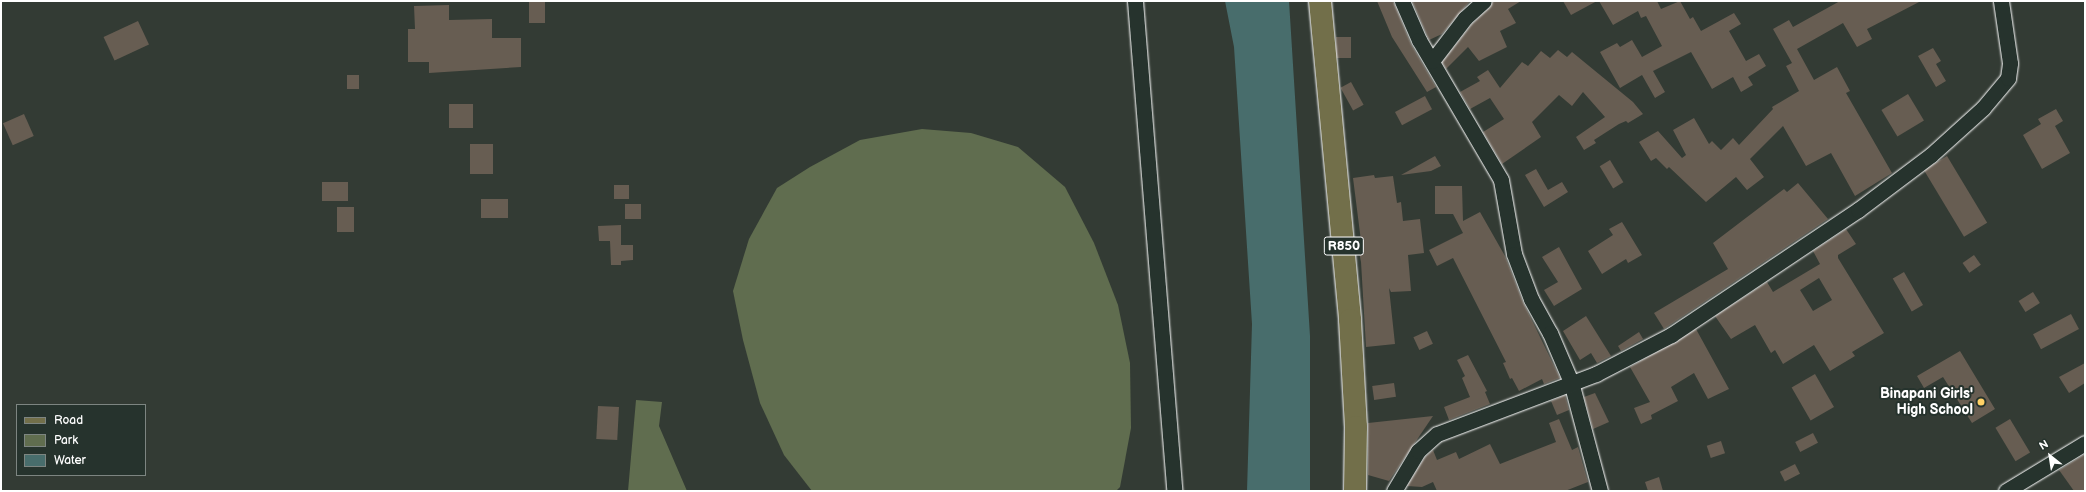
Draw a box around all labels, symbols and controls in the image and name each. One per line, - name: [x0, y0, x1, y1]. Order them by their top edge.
- road number: R850: [1323, 235, 1365, 257]
- place label: Binapani Girls' High School: [1880, 386, 1973, 418]
- marker: Binapani Girls' High School: [1976, 397, 1986, 407]
- legend: [16, 404, 146, 476]
- text: Road: [54, 413, 83, 428]
- text: Park: [54, 433, 78, 448]
- north arrow: [2030, 436, 2070, 476]
- text: N: [2037, 437, 2051, 453]
- text: Water: [54, 453, 86, 468]

